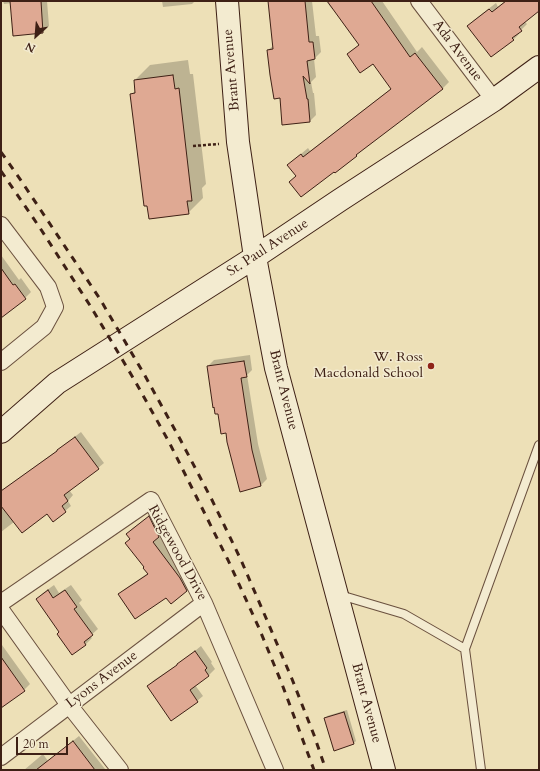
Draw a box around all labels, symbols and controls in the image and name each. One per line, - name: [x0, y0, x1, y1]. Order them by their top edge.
- north arrow: [16, 16, 56, 56]
- street label: Ada Avenue: [428, 17, 486, 85]
- street label: Brant Avenue: [220, 28, 244, 112]
- text: N: [23, 38, 38, 56]
- street label: St. Paul Avenue: [224, 215, 312, 281]
- street label: Brant Avenue: [265, 348, 301, 432]
- place label: W. Ross Macdonald School: [314, 350, 423, 382]
- marker: W. Ross Macdonald School: [426, 361, 436, 371]
- street label: Ridgewood Drive: [144, 502, 210, 604]
- street label: Lyons Avenue: [63, 648, 141, 712]
- street label: Brant Avenue: [347, 661, 385, 745]
- scale bar: [18, 729, 70, 755]
- text: 20 m: [23, 736, 49, 752]

